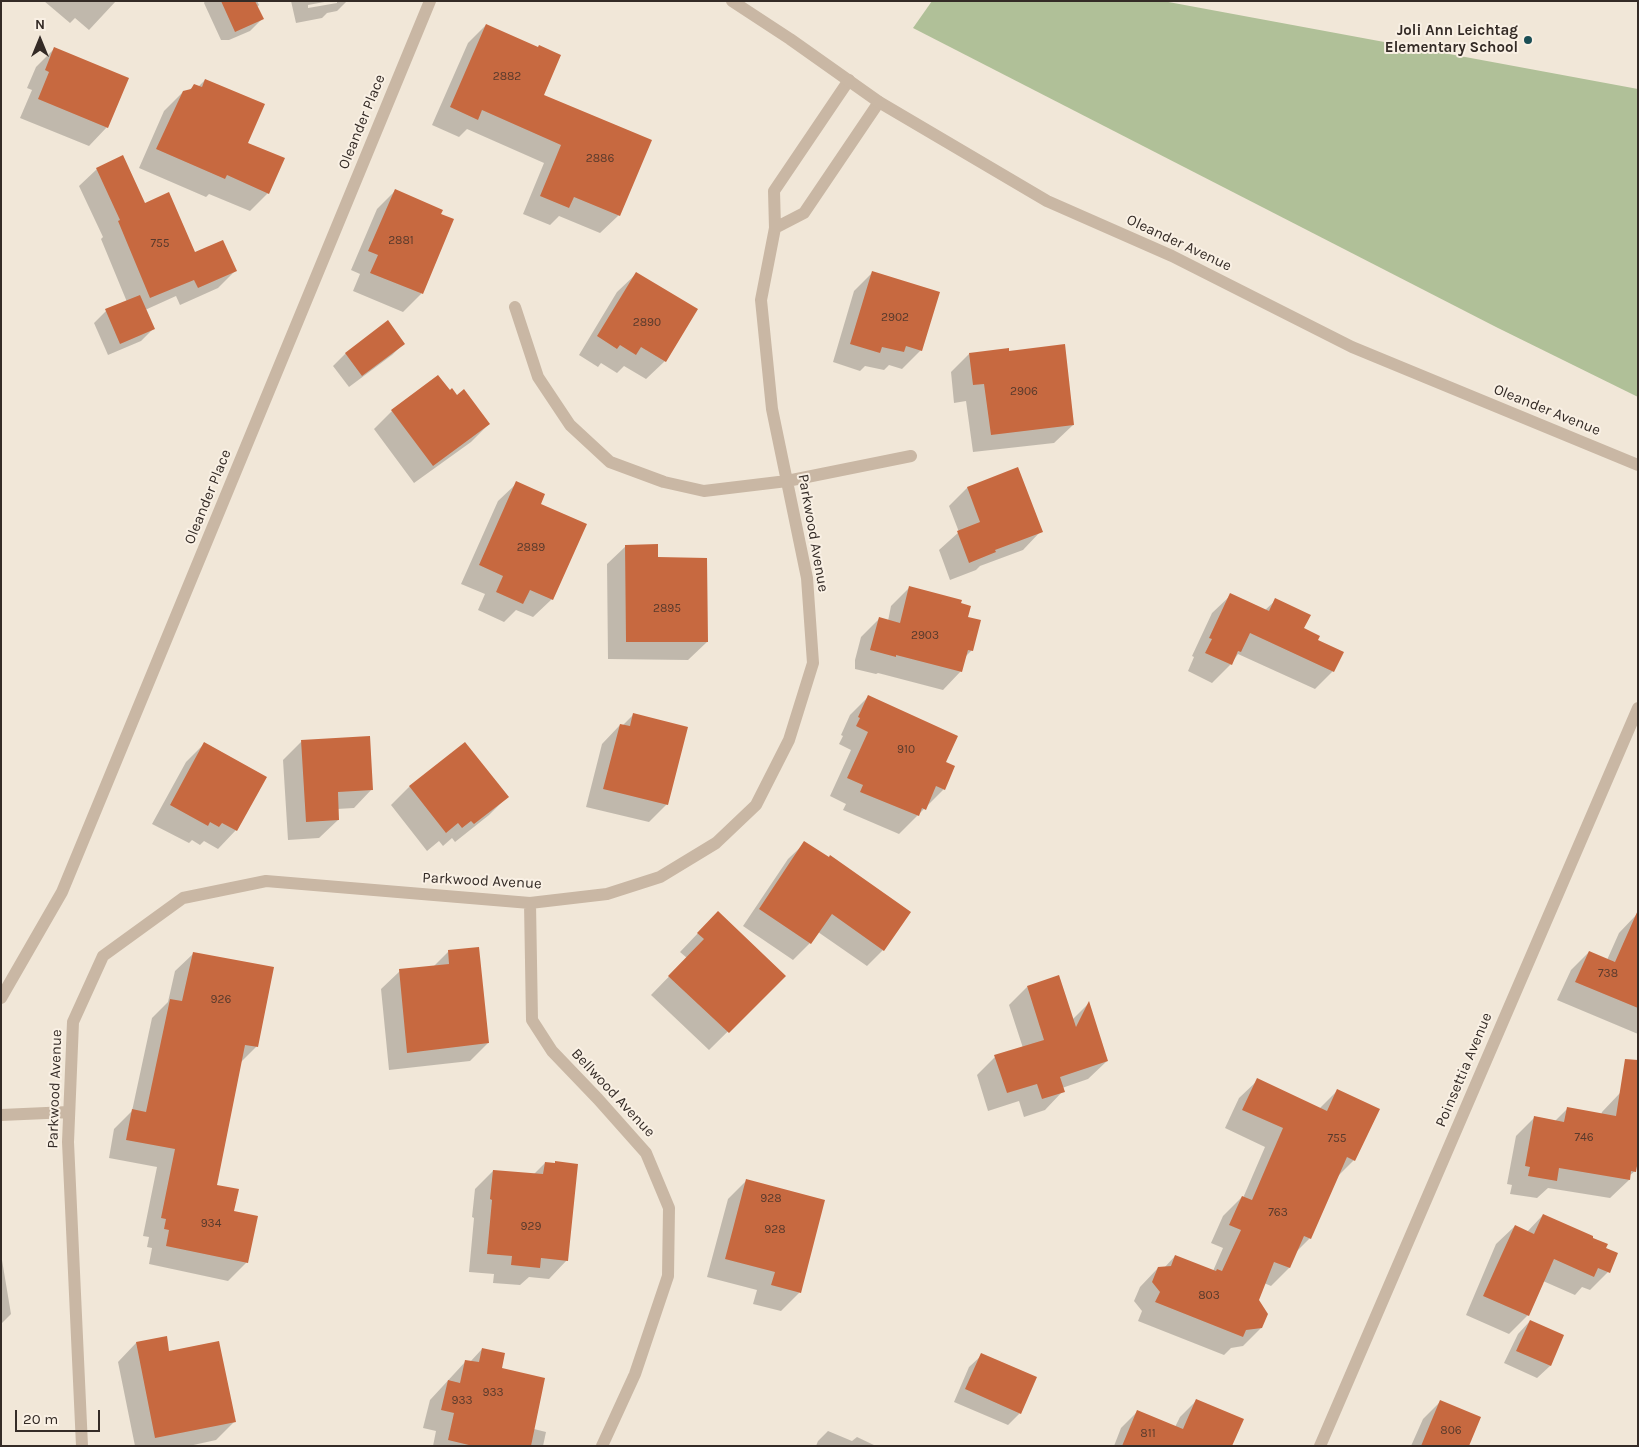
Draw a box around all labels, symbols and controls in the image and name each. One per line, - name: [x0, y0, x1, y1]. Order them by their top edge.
- north arrow: [15, 15, 65, 65]
- text: N: [35, 16, 45, 33]
- place label: Joli Ann Leichtag Elementary School: [1385, 22, 1518, 57]
- marker: Joli Ann Leichtag Elementary School: [1522, 34, 1534, 46]
- house number: 2882: [493, 70, 521, 84]
- street label: Oleander Place: [335, 72, 389, 172]
- house number: 2886: [586, 152, 614, 166]
- street label: Oleander Avenue: [1124, 211, 1234, 275]
- house number: 2881: [388, 234, 414, 248]
- house number: 755: [150, 237, 170, 251]
- house number: 2902: [881, 311, 909, 325]
- house number: 2890: [633, 316, 661, 330]
- street label: Oleander Avenue: [1491, 380, 1603, 440]
- house number: 2906: [1010, 385, 1038, 399]
- street label: Oleander Place: [181, 447, 235, 547]
- street label: Parkwood Avenue: [794, 473, 832, 593]
- house number: 2889: [517, 541, 545, 555]
- house number: 2895: [653, 602, 681, 616]
- house number: 2903: [911, 629, 939, 643]
- house number: 910: [897, 743, 915, 757]
- street label: Parkwood Avenue: [422, 869, 542, 893]
- house number: 738: [1598, 967, 1618, 981]
- house number: 926: [211, 993, 231, 1007]
- street label: Poinsettia Avenue: [1432, 1010, 1496, 1130]
- street label: Parkwood Avenue: [44, 1029, 66, 1149]
- street label: Bellwood Avenue: [567, 1045, 659, 1141]
- house number: 746: [1574, 1131, 1594, 1145]
- house number: 755: [1327, 1132, 1347, 1146]
- house number: 928: [760, 1192, 782, 1206]
- house number: 763: [1268, 1206, 1288, 1220]
- house number: 934: [201, 1217, 221, 1231]
- house number: 929: [521, 1220, 541, 1234]
- house number: 928: [764, 1223, 786, 1237]
- house number: 803: [1198, 1289, 1220, 1303]
- house number: 933: [482, 1386, 504, 1400]
- house number: 933: [451, 1394, 473, 1408]
- scale bar: [18, 1400, 102, 1432]
- text: 20 m: [23, 1410, 58, 1428]
- house number: 806: [1440, 1424, 1462, 1438]
- house number: 811: [1140, 1427, 1156, 1441]

